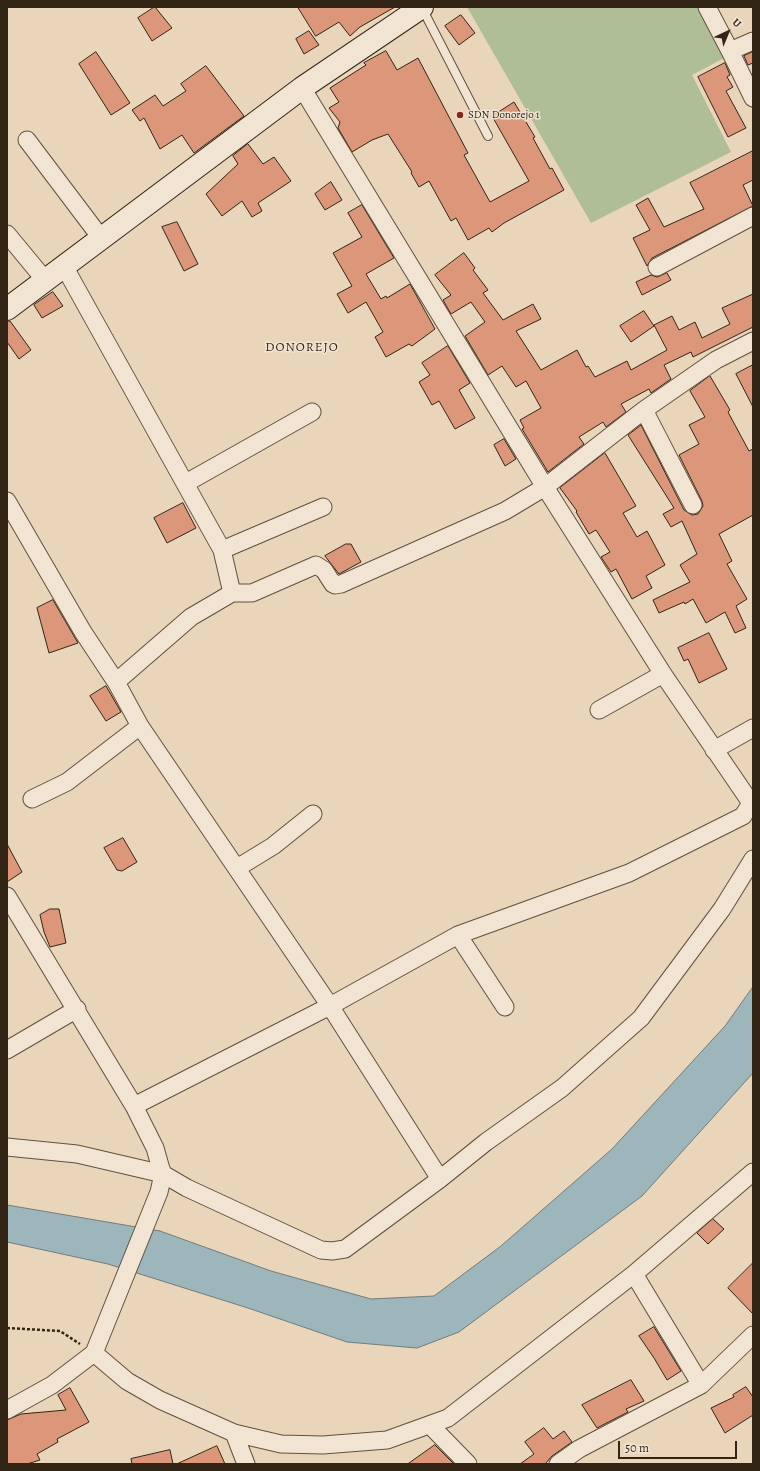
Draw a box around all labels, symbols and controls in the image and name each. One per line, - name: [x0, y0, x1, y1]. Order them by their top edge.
- north arrow: [708, 12, 748, 52]
- text: U: [729, 15, 744, 31]
- place label: SDN Donorejo 1: [468, 108, 540, 122]
- marker: SDN Donorejo 1: [455, 110, 465, 120]
- district label: DONOREJO: [265, 340, 339, 356]
- scale bar: [620, 1433, 739, 1459]
- text: 50 m: [625, 1440, 649, 1456]

